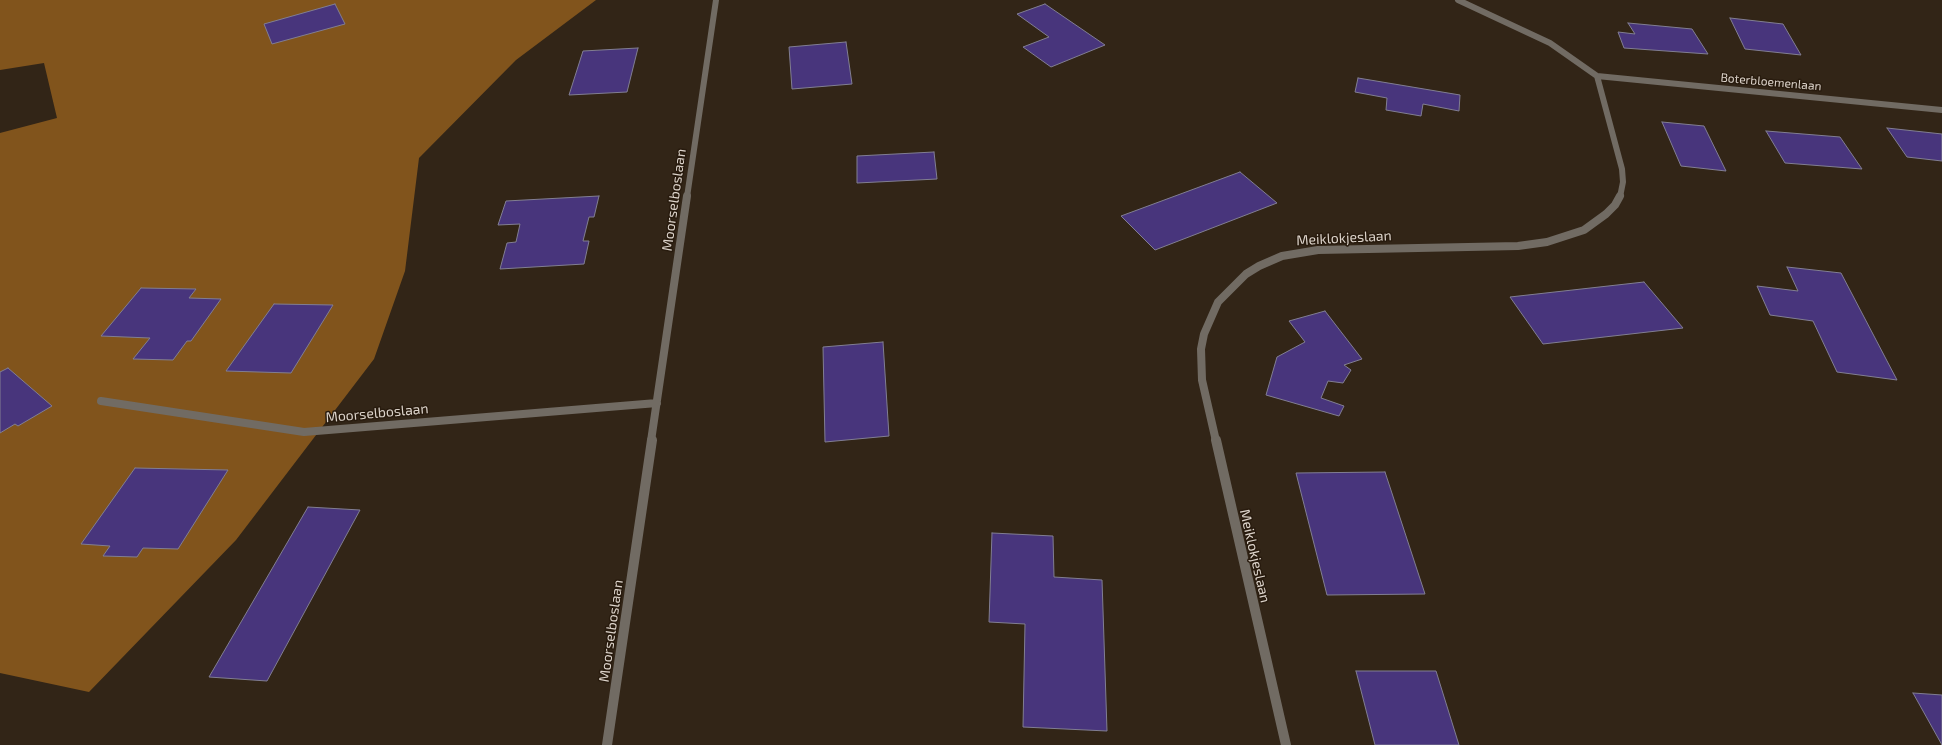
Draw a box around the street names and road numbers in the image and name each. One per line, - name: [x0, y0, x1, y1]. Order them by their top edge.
- street label: Boterbloemenlaan: [1720, 70, 1822, 94]
- street label: Moorselboslaan: [658, 148, 690, 252]
- street label: Meiklokjeslaan: [1296, 227, 1392, 249]
- street label: Moorselboslaan: [325, 400, 429, 426]
- street label: Meiklokjeslaan: [1236, 508, 1274, 604]
- street label: Moorselboslaan: [595, 579, 627, 683]

